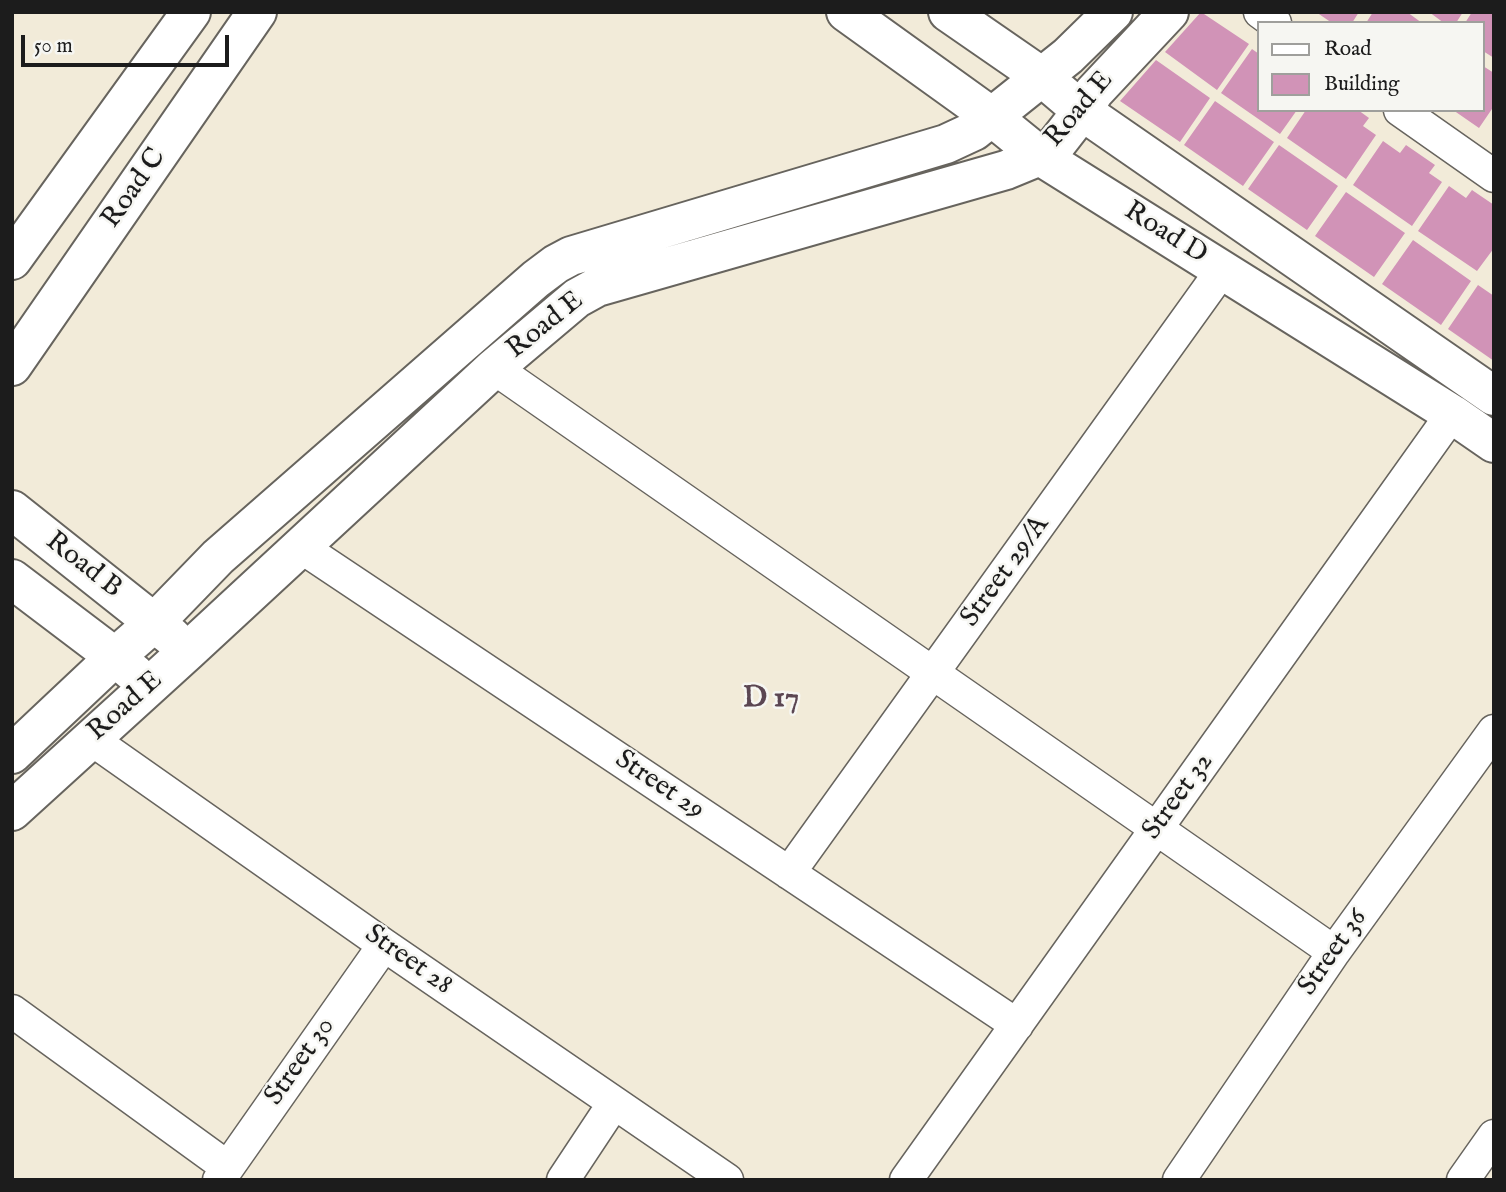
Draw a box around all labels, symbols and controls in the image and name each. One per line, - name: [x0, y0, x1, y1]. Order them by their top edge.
- scale bar: [24, 21, 233, 65]
- legend: [1258, 21, 1485, 112]
- text: 50 m: [34, 33, 73, 60]
- text: Road: [1324, 36, 1371, 63]
- street label: Road E: [1039, 65, 1121, 155]
- text: Building: [1324, 71, 1399, 98]
- street label: Road C: [96, 143, 174, 235]
- street label: Road D: [1117, 195, 1213, 273]
- street label: Road E: [501, 285, 591, 367]
- street label: Street 29/A: [954, 510, 1058, 634]
- street label: Road B: [38, 526, 128, 606]
- street label: Road E: [82, 665, 170, 749]
- district label: D 17: [743, 682, 799, 718]
- street label: Street 29: [608, 744, 710, 828]
- street label: Street 32: [1136, 747, 1222, 847]
- street label: Street 36: [1292, 903, 1376, 1003]
- street label: Street 28: [357, 919, 459, 1003]
- street label: Street 30: [259, 1011, 343, 1113]

